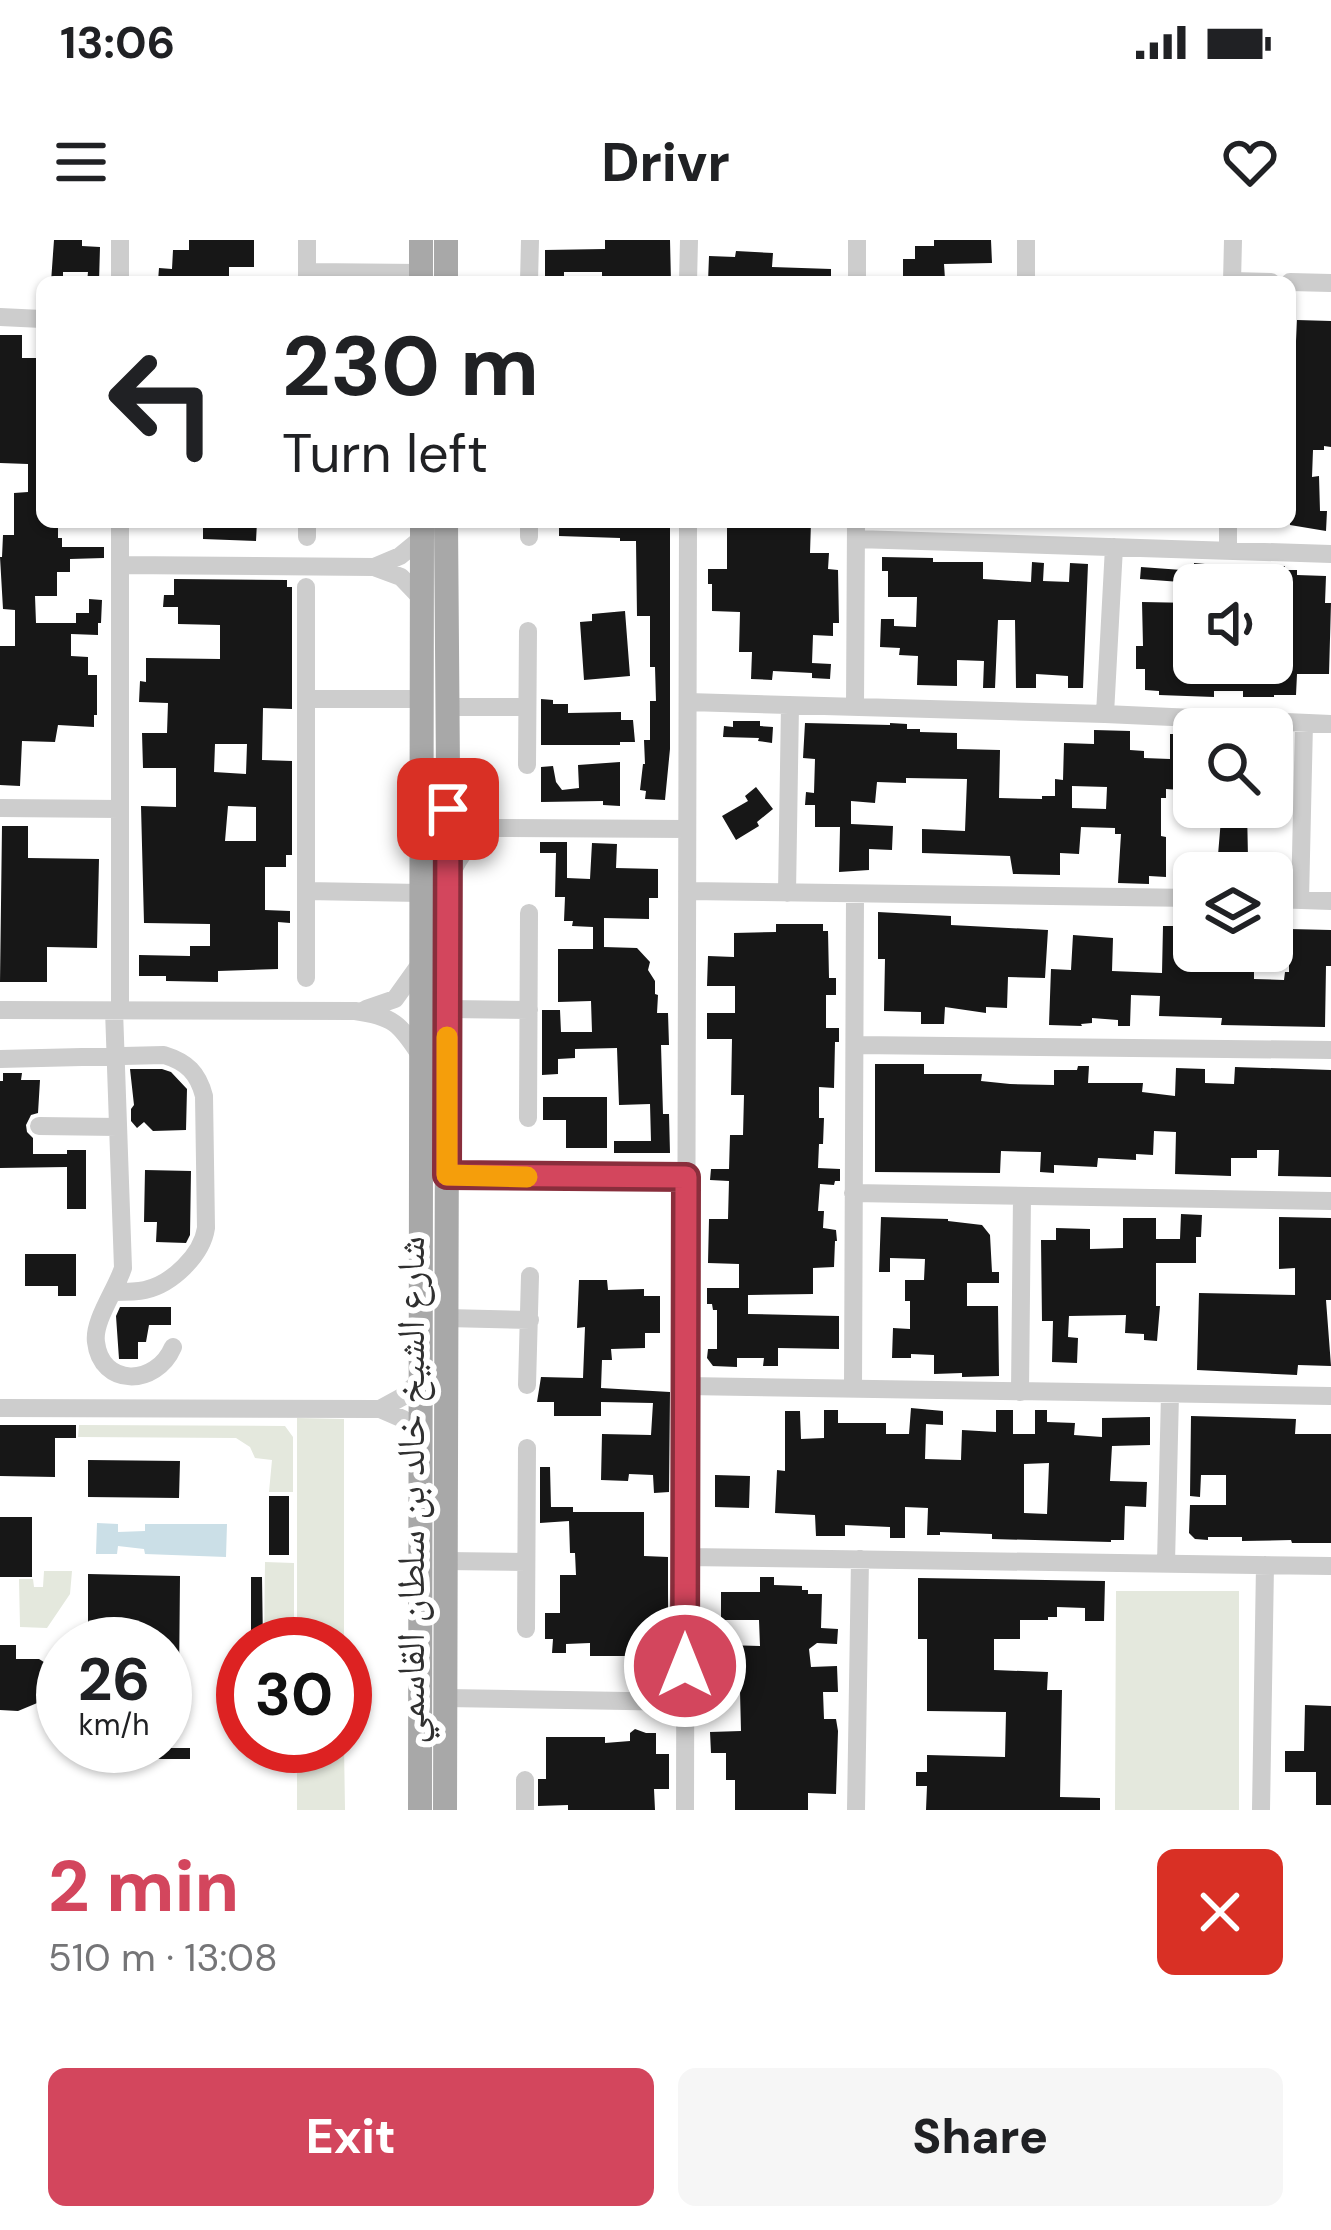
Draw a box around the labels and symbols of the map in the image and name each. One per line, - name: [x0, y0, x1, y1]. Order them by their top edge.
- pin: [397, 758, 499, 860]
- street label: شارع الشيخ خالد بن سلطان القاسمي: [385, 1236, 441, 1744]
- position arrow: [622, 1603, 748, 1729]
- speed limit sign: 30: [216, 1617, 372, 1773]

